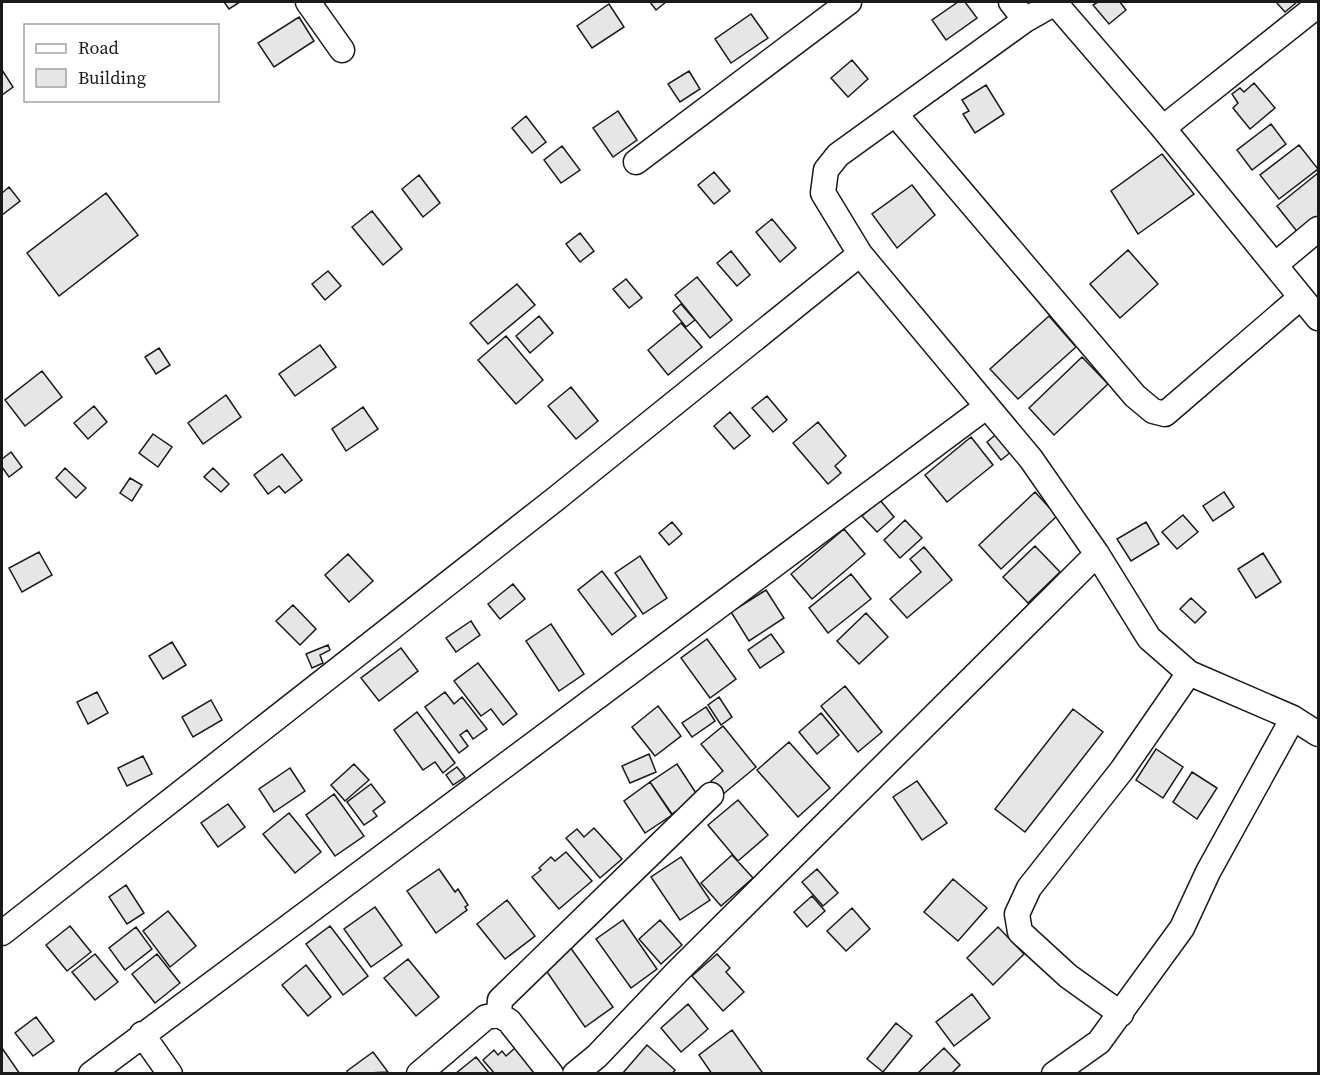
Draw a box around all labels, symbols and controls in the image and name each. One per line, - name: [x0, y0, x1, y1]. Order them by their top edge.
- legend: [24, 24, 219, 102]
- text: Road: [78, 35, 119, 60]
- text: Building: [78, 65, 146, 90]

